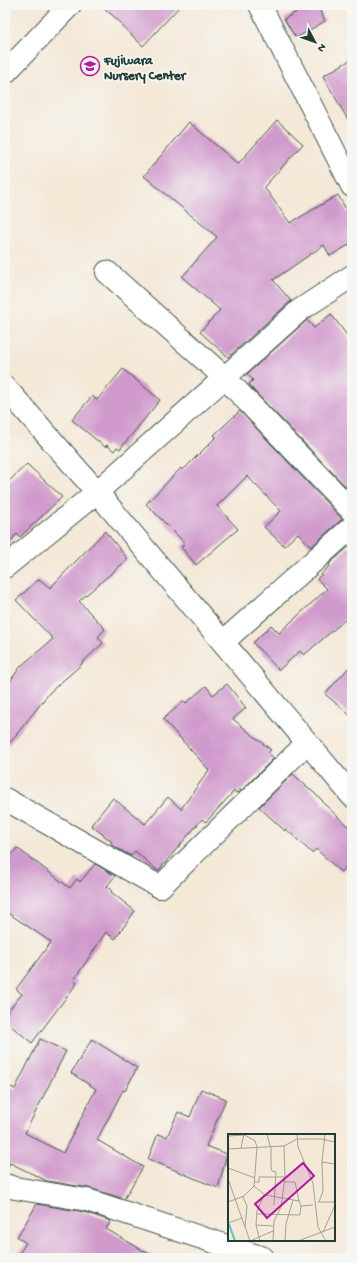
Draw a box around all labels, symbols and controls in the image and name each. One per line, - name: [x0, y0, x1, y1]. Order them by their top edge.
- north arrow: [295, 22, 335, 62]
- text: N: [314, 41, 328, 54]
- place label: Fujiwara Nursery Center: [103, 54, 187, 84]
- school or university icon: Fujiwara Nursery Center: [79, 55, 101, 77]
- inset map: [228, 1134, 335, 1241]

